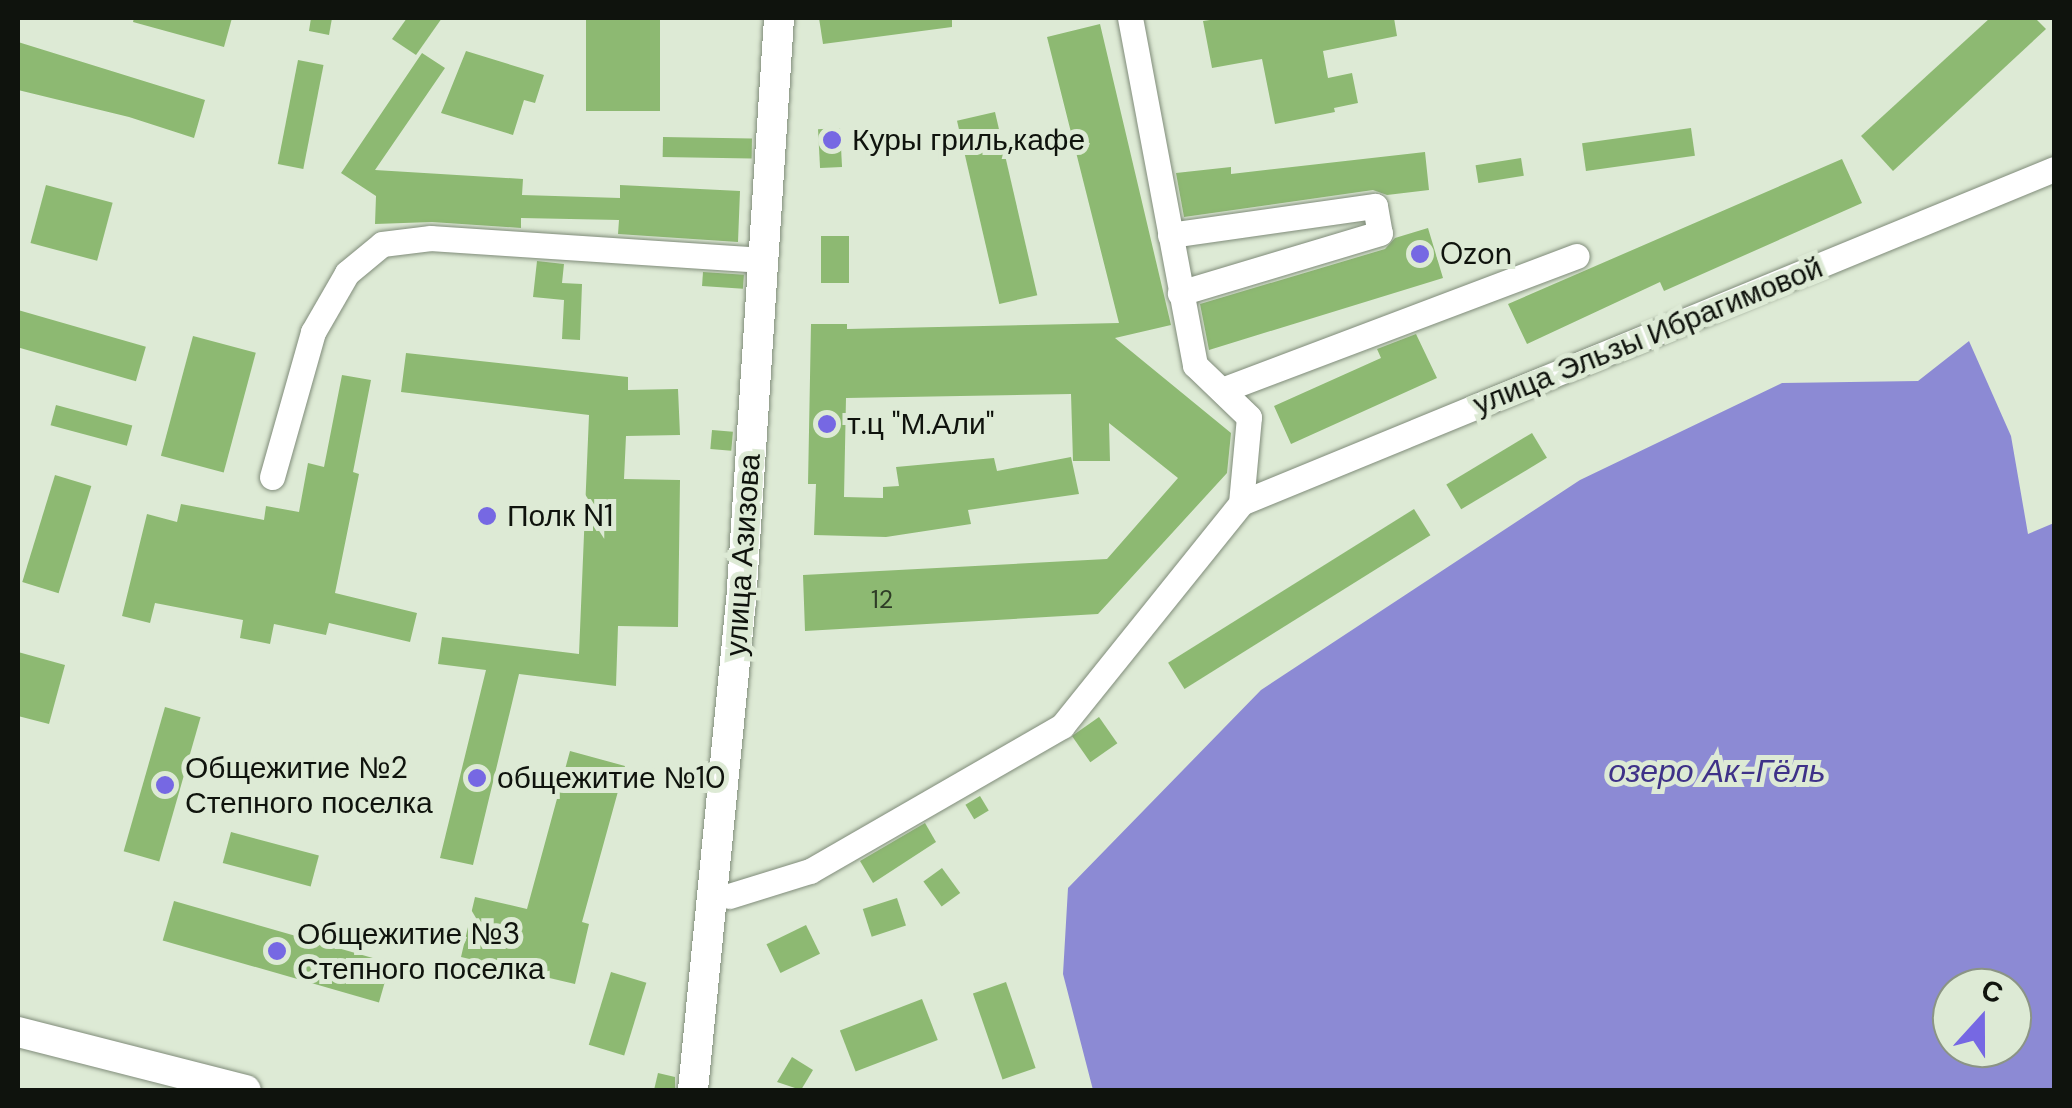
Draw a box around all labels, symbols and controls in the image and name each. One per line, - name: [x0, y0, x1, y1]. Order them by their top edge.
- place label: Куры гриль,кафе: [852, 122, 1085, 158]
- marker: Куры гриль,кафе: [821, 129, 843, 151]
- place label: Ozon: [1440, 236, 1512, 272]
- marker: Ozon: [1409, 243, 1431, 265]
- street label: улица Эльзы Ибрагимовой: [1468, 249, 1828, 423]
- place label: т.ц "М.Али": [847, 406, 995, 442]
- marker: т.ц "М.Али": [816, 413, 838, 435]
- street label: улица Азизова: [718, 452, 768, 658]
- place label: Полк N1: [507, 498, 613, 534]
- marker: Полк N1: [476, 505, 498, 527]
- house number: 12: [871, 585, 893, 615]
- place label: Общежитие №2 Степного поселка: [185, 750, 433, 820]
- water label: озеро Ак-Гёль: [1608, 752, 1826, 790]
- place label: общежитие №10: [497, 760, 726, 796]
- marker: общежитие №10: [466, 767, 488, 789]
- marker: Общежитие №2 Степного поселка: [154, 774, 176, 796]
- place label: Общежитие №3 Степного поселка: [297, 916, 545, 986]
- marker: Общежитие №3 Степного поселка: [266, 940, 288, 962]
- north arrow: [1932, 968, 2032, 1068]
- text: С: [1976, 970, 2008, 1012]

